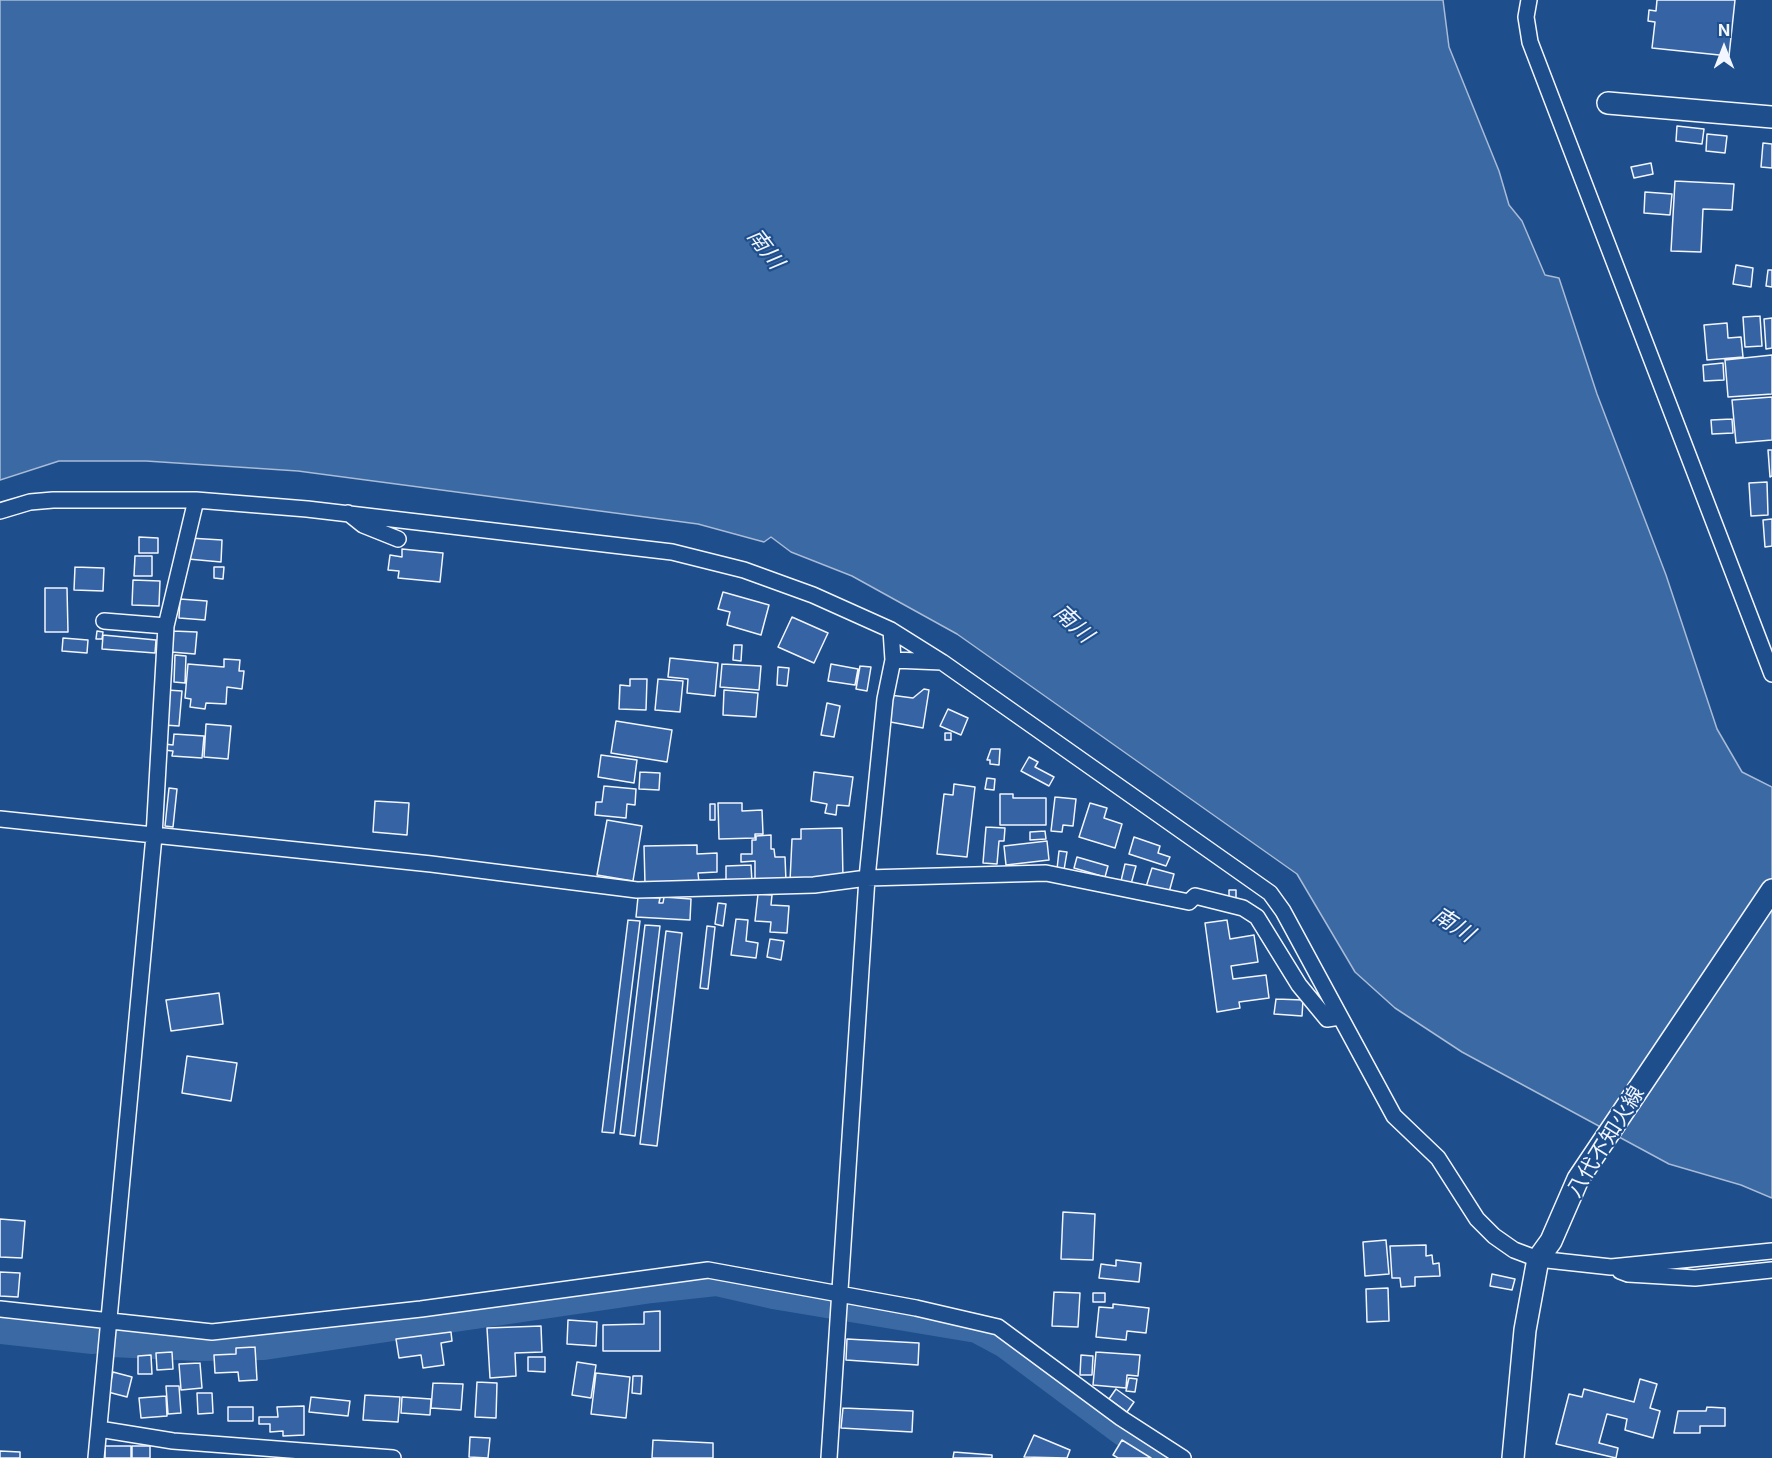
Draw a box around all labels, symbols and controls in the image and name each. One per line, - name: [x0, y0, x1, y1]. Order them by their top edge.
- north arrow: [1694, 18, 1754, 78]
- text: N: [1718, 20, 1730, 40]
- water label: 南川: [741, 223, 789, 275]
- water label: 南川: [1048, 599, 1098, 649]
- water label: 南川: [1427, 902, 1479, 948]
- street label: 八代不知火線: [1562, 1082, 1650, 1202]

